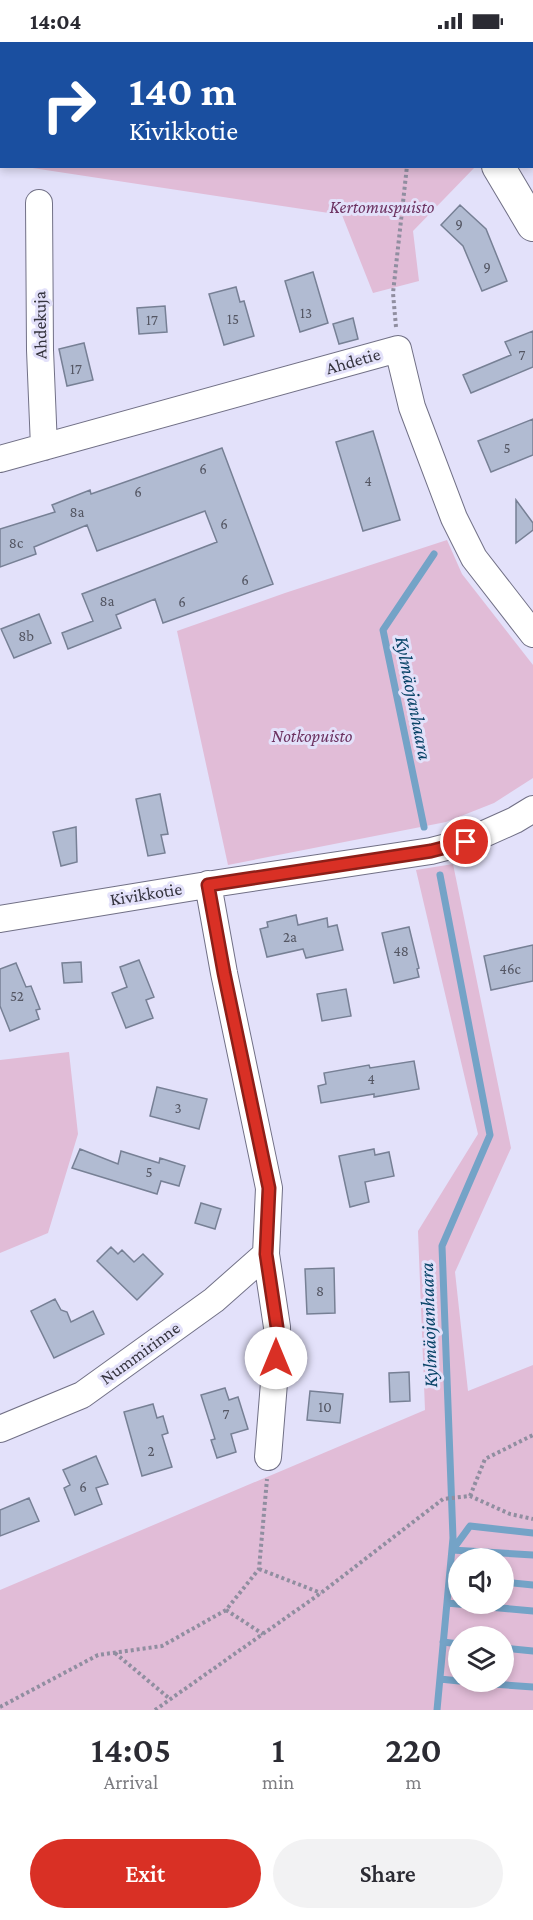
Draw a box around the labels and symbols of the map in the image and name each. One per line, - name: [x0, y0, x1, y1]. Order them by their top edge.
- park label: Kertomuspuisto: [330, 197, 435, 217]
- house number: 9: [455, 216, 463, 232]
- house number: 9: [483, 259, 491, 275]
- street label: Ahdekuja: [29, 291, 52, 359]
- house number: 13: [300, 305, 312, 321]
- house number: 15: [227, 311, 239, 327]
- house number: 17: [146, 312, 158, 328]
- street label: Ahdetie: [323, 344, 383, 378]
- house number: 7: [519, 347, 526, 363]
- house number: 17: [70, 361, 82, 377]
- house number: 5: [503, 440, 511, 456]
- house number: 6: [199, 461, 207, 477]
- house number: 4: [364, 473, 372, 489]
- house number: 6: [134, 484, 142, 500]
- house number: 8a: [69, 504, 85, 520]
- house number: 6: [220, 516, 228, 532]
- house number: 8c: [9, 535, 24, 551]
- house number: 6: [241, 572, 249, 588]
- house number: 8a: [99, 593, 115, 609]
- house number: 6: [178, 594, 186, 610]
- house number: 8b: [18, 628, 34, 644]
- water label: Kylmäojanhaara: [390, 634, 437, 762]
- park label: Notkopuisto: [271, 726, 353, 746]
- pin: [440, 816, 491, 867]
- street label: Kivikkotie: [109, 878, 184, 910]
- house number: 2a: [283, 929, 297, 945]
- house number: 48: [393, 943, 409, 959]
- house number: 46c: [499, 961, 522, 977]
- house number: 52: [10, 988, 24, 1004]
- house number: 4: [367, 1071, 375, 1087]
- house number: 3: [174, 1100, 182, 1116]
- house number: 5: [145, 1164, 153, 1180]
- water label: Kylmäojanhaara: [415, 1262, 442, 1388]
- house number: 8: [316, 1283, 324, 1299]
- street label: Nummirinne: [96, 1317, 184, 1389]
- position arrow: [244, 1326, 308, 1390]
- house number: 10: [318, 1399, 332, 1415]
- house number: 7: [223, 1406, 230, 1422]
- house number: 2: [147, 1443, 155, 1459]
- house number: 6: [79, 1479, 87, 1495]

